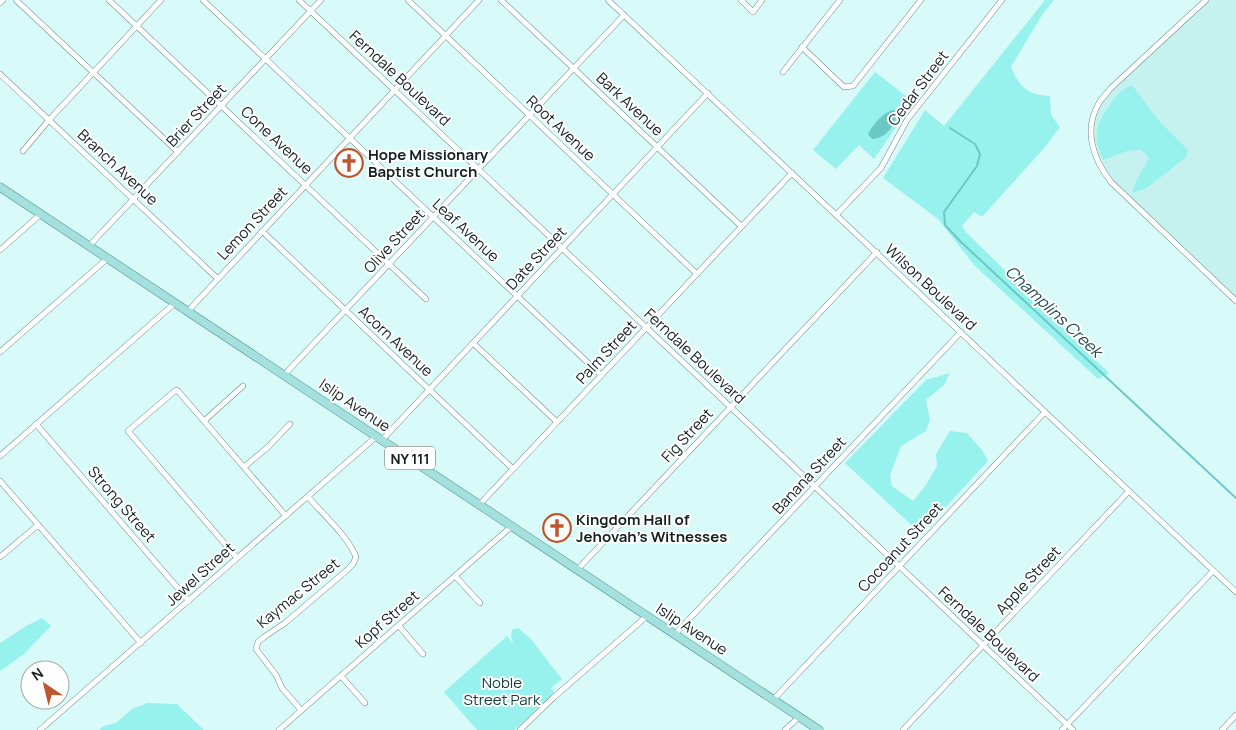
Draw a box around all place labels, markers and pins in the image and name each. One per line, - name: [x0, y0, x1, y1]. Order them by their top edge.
- place label: Hope Missionary Baptist Church: [368, 144, 489, 182]
- church icon: Hope Missionary Baptist Church: [334, 148, 364, 178]
- place label: Kingdom Hall of Jehovah’s Witnesses: [576, 509, 727, 547]
- church icon: Kingdom Hall of Jehovah’s Witnesses: [542, 513, 572, 543]

